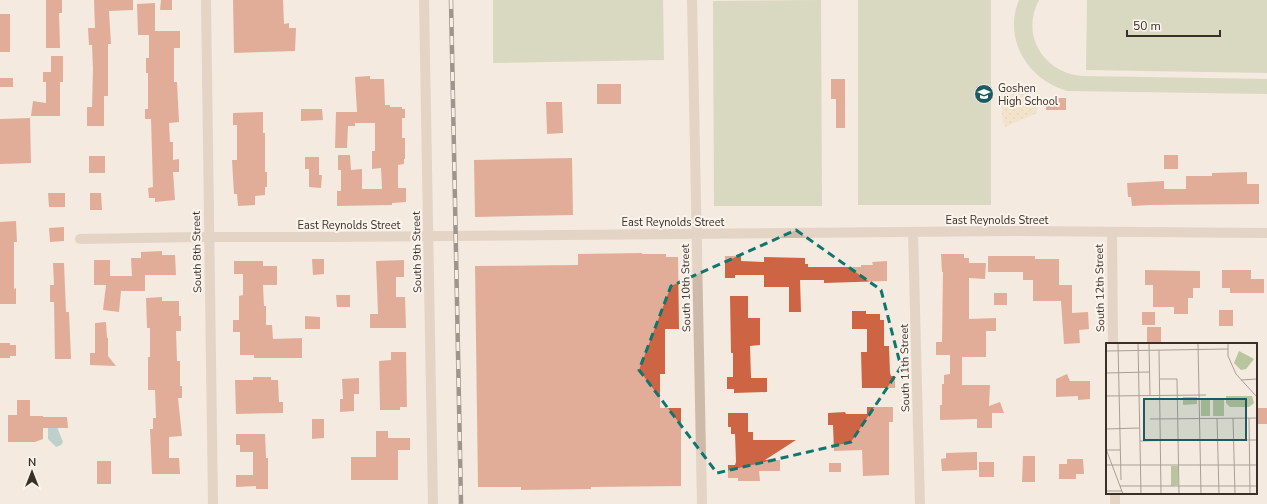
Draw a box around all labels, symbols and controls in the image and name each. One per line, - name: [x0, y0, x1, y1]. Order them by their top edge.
- scale bar: [1127, 12, 1220, 38]
- text: 50 m: [1133, 18, 1161, 34]
- place label: Goshen High School: [998, 81, 1059, 109]
- school or university icon: Goshen High School: [973, 83, 995, 105]
- street label: South 8th Street: [189, 211, 205, 293]
- street label: South 9th Street: [409, 211, 425, 293]
- street label: East Reynolds Street: [946, 213, 1049, 228]
- street label: East Reynolds Street: [622, 215, 725, 230]
- street label: East Reynolds Street: [298, 218, 401, 233]
- street label: South 10th Street: [678, 244, 694, 332]
- street label: South 12th Street: [1092, 244, 1108, 332]
- street label: South 11th Street: [897, 324, 913, 412]
- inset map: [1106, 343, 1257, 494]
- north arrow: [12, 452, 52, 492]
- text: N: [28, 455, 36, 470]

